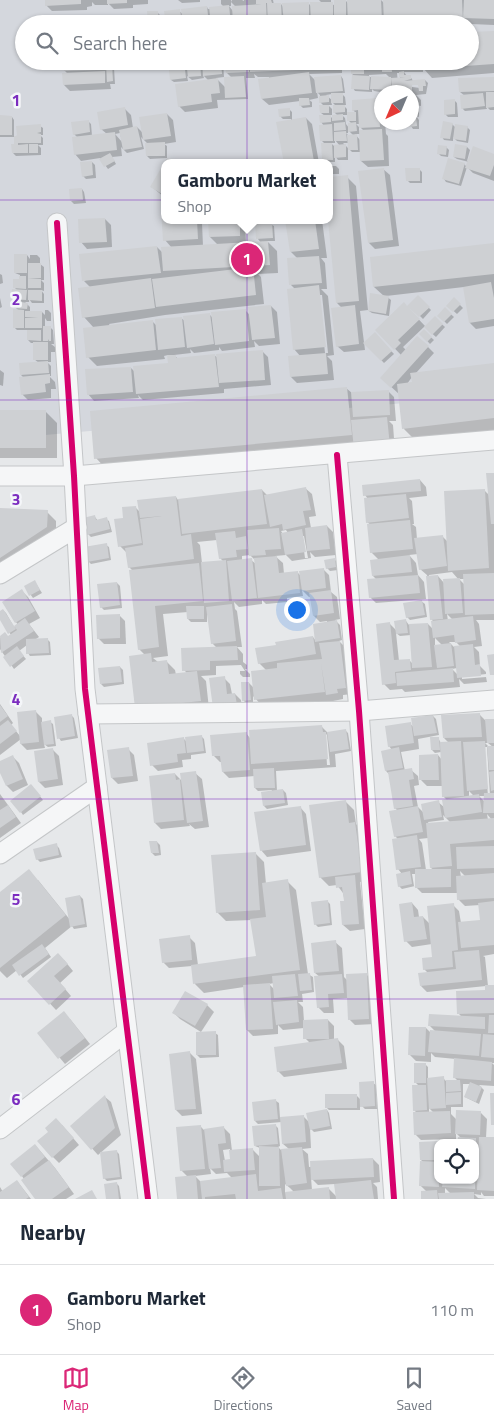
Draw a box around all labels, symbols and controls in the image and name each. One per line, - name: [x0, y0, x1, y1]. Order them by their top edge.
- search box: [15, 15, 479, 70]
- text: Search here: [73, 28, 167, 57]
- icon: search: [33, 29, 61, 57]
- north arrow: [374, 85, 419, 130]
- text: 1: [12, 88, 20, 112]
- popup: [161, 159, 333, 224]
- text: Gamboru Market: [178, 165, 316, 194]
- text: Shop: [178, 194, 212, 218]
- pin: 1: [231, 240, 263, 278]
- text: 2: [12, 287, 20, 311]
- text: 3: [12, 487, 20, 511]
- your location: [284, 597, 310, 623]
- text: 4: [12, 687, 21, 711]
- text: 5: [12, 887, 21, 911]
- text: 6: [12, 1087, 21, 1111]
- map controls: [434, 1139, 479, 1184]
- button: locate: [434, 1139, 479, 1184]
- text: Nearby: [20, 1216, 85, 1248]
- text: Gamboru Market: [67, 1283, 206, 1312]
- text: 1: [32, 1298, 40, 1322]
- text: 110 m: [430, 1298, 474, 1322]
- text: Shop: [67, 1312, 101, 1336]
- tab: Map: [62, 1364, 90, 1415]
- tab: Directions: [213, 1364, 273, 1415]
- tab: Saved: [397, 1364, 432, 1415]

